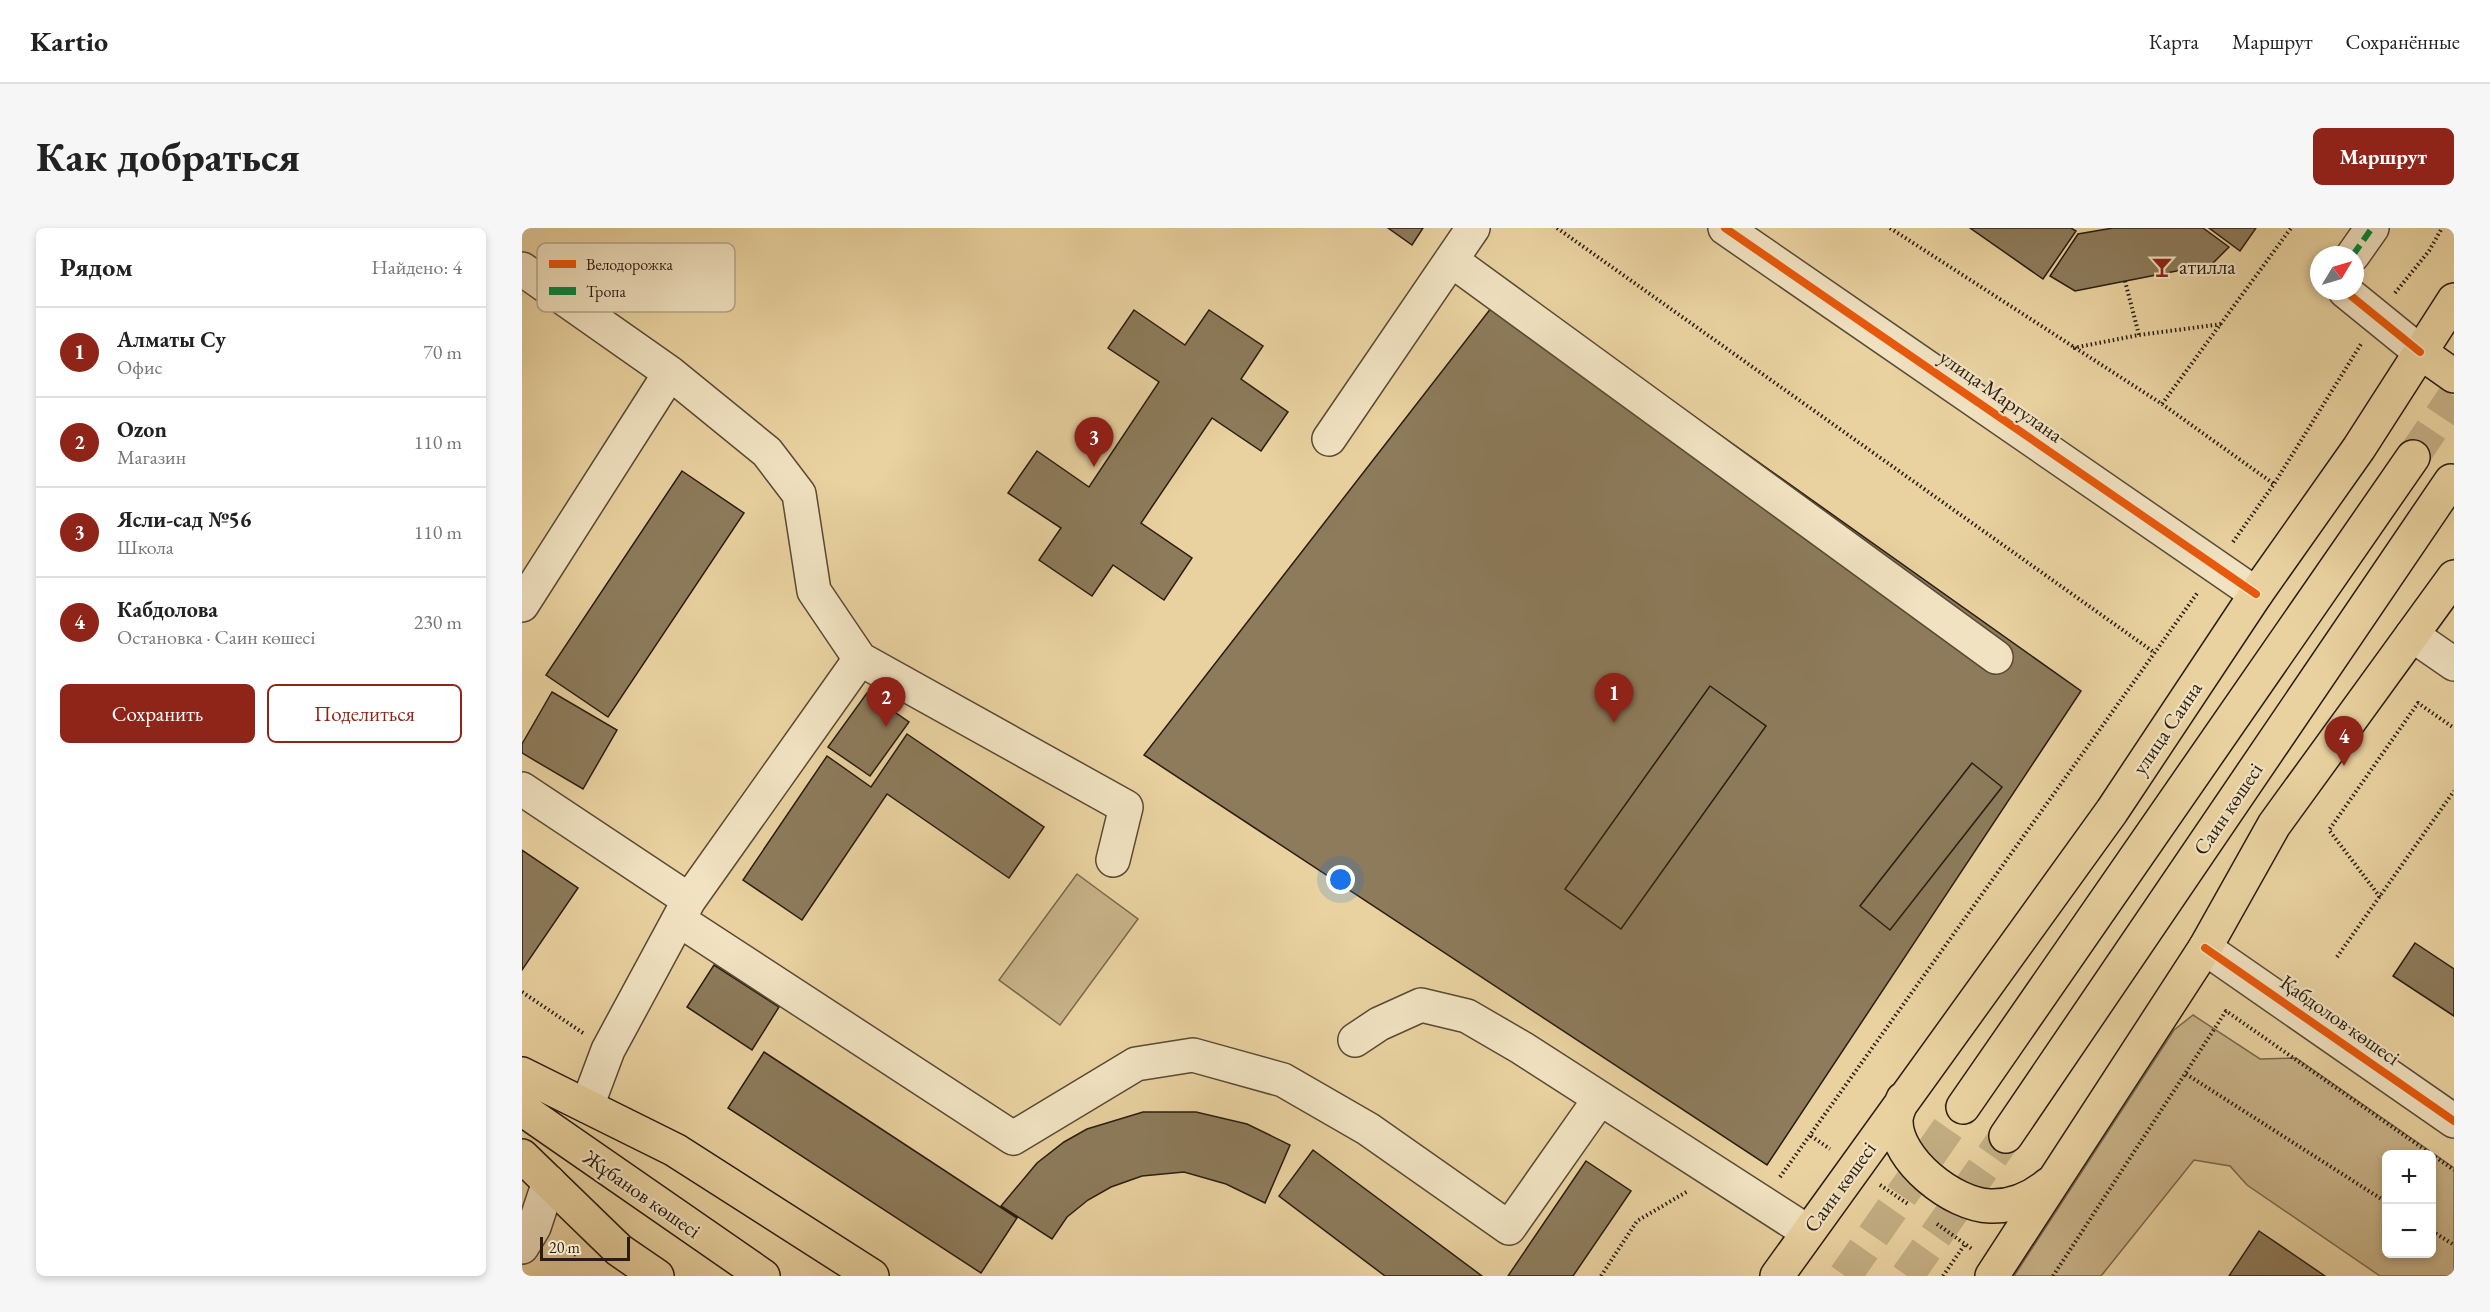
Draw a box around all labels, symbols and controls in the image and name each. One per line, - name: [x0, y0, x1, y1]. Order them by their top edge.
- text: Kartio: [30, 23, 108, 59]
- text: Карта: [2149, 28, 2199, 55]
- text: Маршрут: [2232, 28, 2313, 55]
- text: Сохранённые: [2346, 28, 2460, 55]
- button: Маршрут: [2313, 128, 2454, 185]
- text: Как добраться: [36, 129, 300, 184]
- legend: [537, 243, 735, 312]
- north arrow: [2310, 246, 2364, 300]
- text: Рядом: [60, 250, 133, 284]
- place label: атилла: [2179, 253, 2236, 280]
- text: Найдено: 4: [371, 254, 462, 280]
- text: Велодорожка: [586, 254, 673, 275]
- bar icon: атилла: [2150, 255, 2174, 279]
- text: Тропа: [586, 281, 626, 302]
- text: Алматы Су: [117, 325, 226, 354]
- text: 1: [74, 339, 85, 365]
- text: 70 m: [423, 339, 462, 365]
- street label: улица Маргулана: [1934, 343, 2069, 449]
- text: Офис: [117, 354, 163, 380]
- text: Ozon: [117, 415, 167, 444]
- pin: 3: [1074, 418, 1114, 467]
- text: 2: [74, 429, 85, 455]
- text: 110 m: [414, 429, 462, 455]
- text: Магазин: [117, 444, 186, 470]
- text: Ясли-сад №56: [117, 505, 252, 534]
- text: 3: [74, 519, 85, 545]
- text: 110 m: [414, 519, 462, 545]
- text: Школа: [117, 534, 174, 560]
- text: Кабдолова: [117, 595, 218, 624]
- text: 4: [74, 609, 85, 635]
- text: 230 m: [414, 609, 462, 635]
- text: Остановка · Саин көшесі: [117, 624, 315, 650]
- pin: 1: [1594, 674, 1634, 723]
- street label: улица Саина: [2125, 675, 2208, 780]
- pin: 2: [866, 678, 906, 727]
- button: Сохранить: [60, 684, 255, 743]
- button: Поделиться: [267, 684, 462, 743]
- pin: 4: [2324, 716, 2364, 766]
- street label: Саин көшесі: [2187, 757, 2268, 860]
- your location: [1326, 865, 1355, 894]
- street label: Қабдолов көшесі: [2275, 968, 2406, 1071]
- street label: Саин көшесі: [1798, 1136, 1882, 1237]
- street label: Жұбанов көшесі: [578, 1143, 706, 1244]
- map controls: [2382, 1150, 2436, 1258]
- button: +: [2382, 1150, 2436, 1204]
- button: −: [2382, 1204, 2436, 1258]
- scale bar: [540, 1234, 630, 1262]
- text: 20 m: [549, 1237, 580, 1258]

